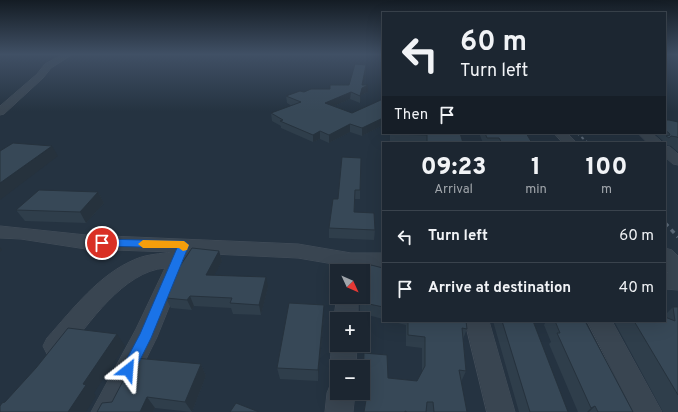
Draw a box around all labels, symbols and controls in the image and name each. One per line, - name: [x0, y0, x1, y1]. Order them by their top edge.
- text: 60 m: [460, 25, 527, 61]
- icon: left: [394, 28, 446, 80]
- text: Turn left: [460, 60, 528, 83]
- icon: arrive: [436, 104, 458, 126]
- text: Then: [394, 106, 428, 125]
- text: 09:23: [421, 153, 486, 183]
- text: 1: [531, 153, 541, 183]
- text: 100: [585, 153, 627, 183]
- text: Arrival: [434, 182, 473, 198]
- text: min: [525, 182, 547, 198]
- text: m: [601, 182, 612, 198]
- pin: [85, 226, 119, 260]
- icon: left: [394, 226, 416, 248]
- text: Turn left: [428, 227, 488, 246]
- text: 60 m: [619, 227, 654, 246]
- icon: arrive: [91, 232, 113, 254]
- north arrow: [330, 264, 370, 304]
- map controls: [330, 264, 370, 400]
- icon: arrive: [394, 278, 416, 300]
- text: Arrive at destination: [428, 279, 571, 298]
- text: 40 m: [619, 279, 654, 298]
- button: +: [330, 312, 370, 352]
- position arrow: [107, 349, 149, 391]
- button: −: [330, 360, 370, 400]

